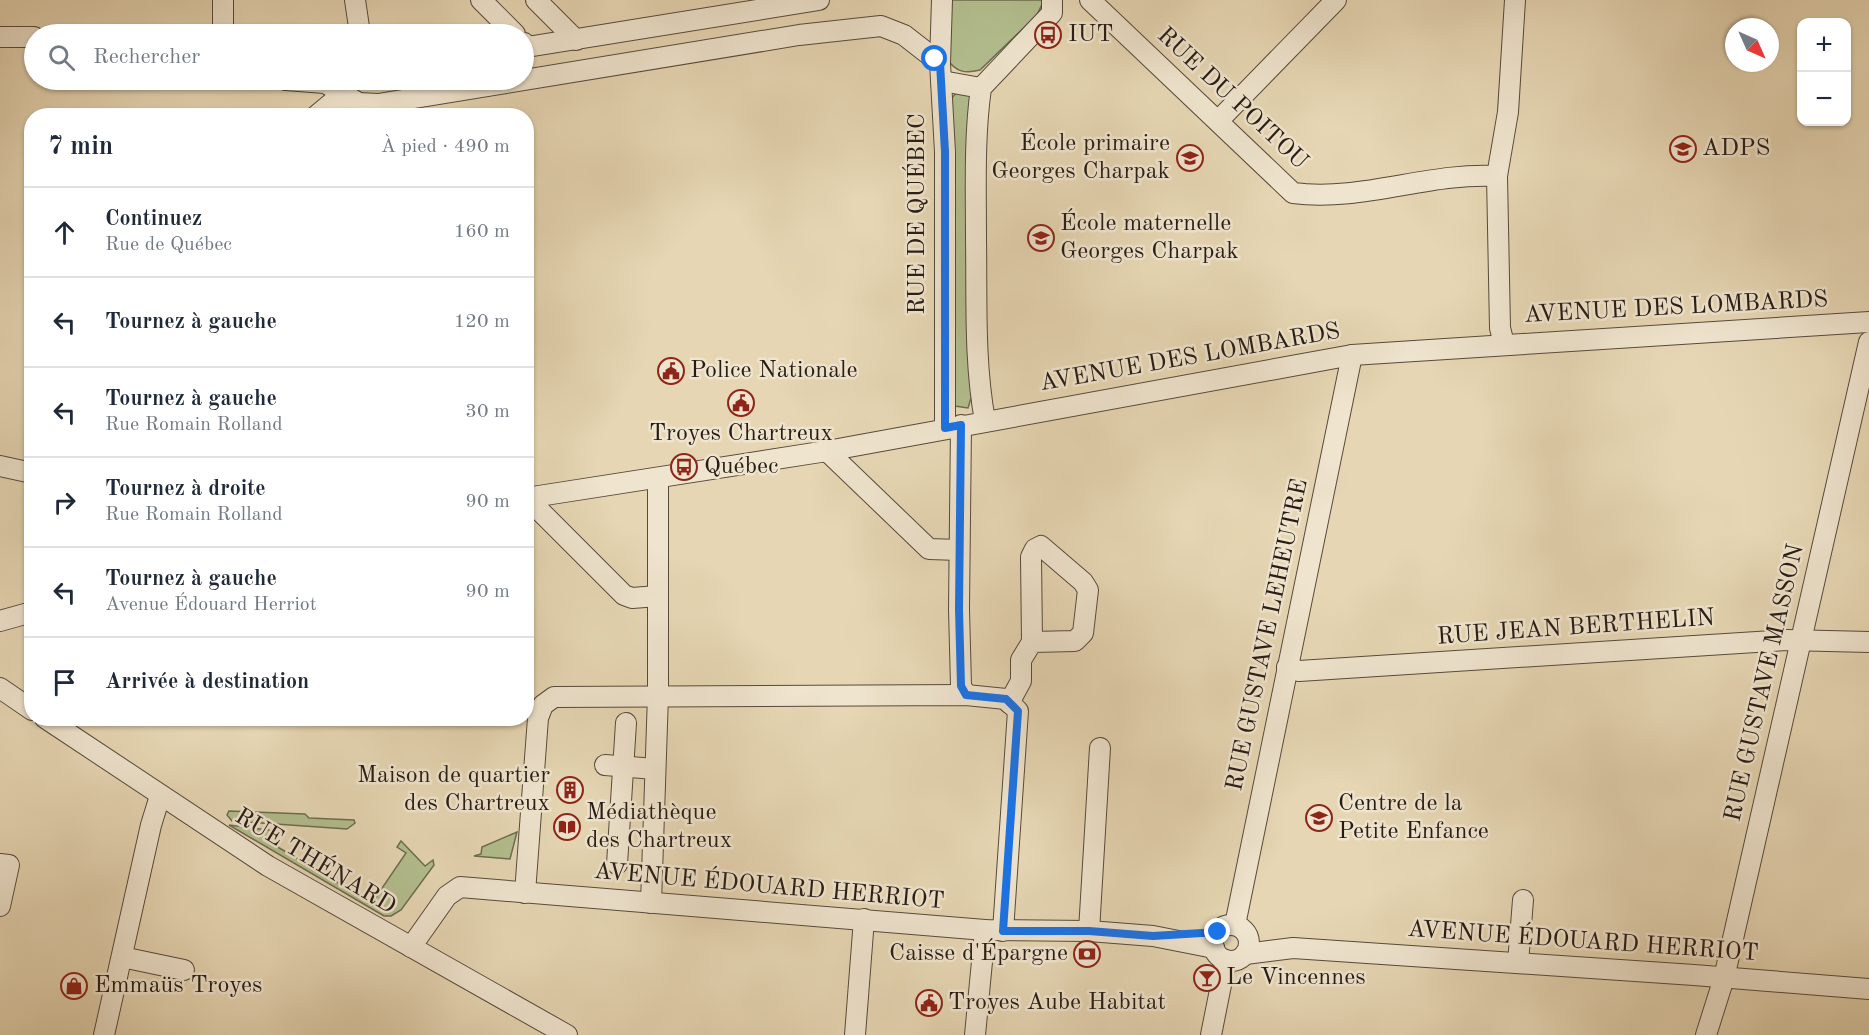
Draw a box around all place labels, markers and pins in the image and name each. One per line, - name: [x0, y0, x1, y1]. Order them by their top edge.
- bus stop icon: IUT: [1033, 20, 1063, 50]
- place label: IUT: [1068, 23, 1113, 47]
- place label: École primaire Georges Charpak: [991, 128, 1170, 184]
- school or university icon: ADPS: [1668, 134, 1698, 164]
- place label: ADPS: [1702, 137, 1770, 161]
- school or university icon: École primaire Georges Charpak: [1175, 143, 1205, 173]
- place label: École maternelle Georges Charpak: [1060, 208, 1239, 264]
- school or university icon: École maternelle Georges Charpak: [1026, 223, 1056, 253]
- public building icon: Police Nationale: [656, 356, 686, 386]
- place label: Police Nationale: [690, 359, 858, 383]
- public building icon: Troyes Chartreux: [726, 388, 756, 418]
- place label: Troyes Chartreux: [649, 422, 833, 446]
- bus stop icon: Québec: [669, 452, 699, 482]
- place label: Québec: [704, 455, 778, 479]
- place label: Maison de quartier des Chartreux: [357, 764, 550, 816]
- building icon: Maison de quartier des Chartreux: [555, 775, 585, 805]
- place label: Centre de la Petite Enfance: [1338, 792, 1489, 844]
- place label: Médiathèque des Chartreux: [586, 801, 732, 853]
- school or university icon: Centre de la Petite Enfance: [1304, 803, 1334, 833]
- library icon: Médiathèque des Chartreux: [552, 812, 582, 842]
- place label: Caisse d'Épargne: [889, 938, 1068, 966]
- bank icon: Caisse d'Épargne: [1072, 939, 1102, 969]
- bar icon: Le Vincennes: [1192, 963, 1222, 993]
- place label: Le Vincennes: [1226, 966, 1366, 990]
- shop icon: Emmaüs Troyes: [59, 971, 89, 1001]
- place label: Emmaüs Troyes: [94, 974, 262, 998]
- public building icon: Troyes Aube Habitat: [914, 988, 944, 1018]
- place label: Troyes Aube Habitat: [948, 991, 1166, 1015]

